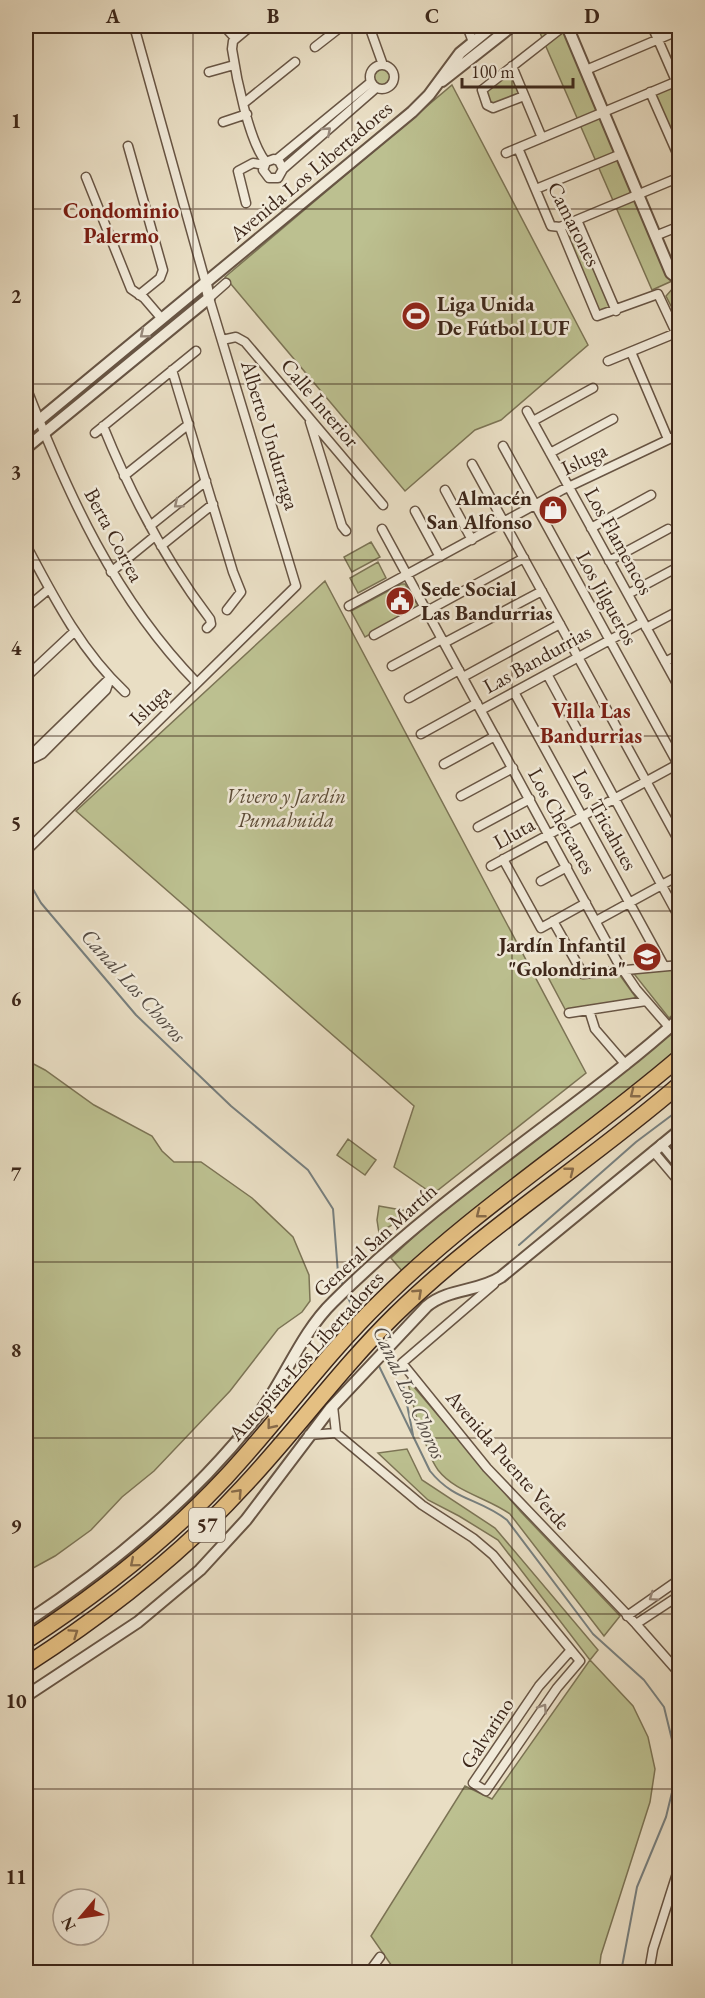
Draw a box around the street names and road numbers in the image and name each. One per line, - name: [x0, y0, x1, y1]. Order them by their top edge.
- street label: Avenida Los Libertadores: [223, 94, 398, 247]
- street label: Camarones: [542, 177, 607, 271]
- street label: Calle Interior: [275, 353, 366, 453]
- street label: Alberto Undurraga: [235, 356, 306, 513]
- street label: Isluga: [556, 436, 612, 481]
- street label: Los Flamencos: [579, 482, 660, 599]
- street label: Berta Correa: [78, 483, 151, 587]
- street label: Los Jilgueros: [571, 546, 644, 650]
- street label: Las Bandurrias: [478, 618, 596, 699]
- street label: Isluga: [123, 678, 177, 731]
- street label: Los Chercanes: [522, 763, 603, 879]
- street label: Los Tricahues: [567, 765, 644, 875]
- street label: Lluta: [488, 810, 540, 855]
- street label: General San Martín: [307, 1177, 442, 1302]
- street label: Autopista Los Libertadores: [221, 1265, 389, 1447]
- street label: Avenida Puente Verde: [440, 1384, 576, 1535]
- road number: 57: [189, 1508, 225, 1542]
- street label: Galvarino: [454, 1692, 520, 1773]

